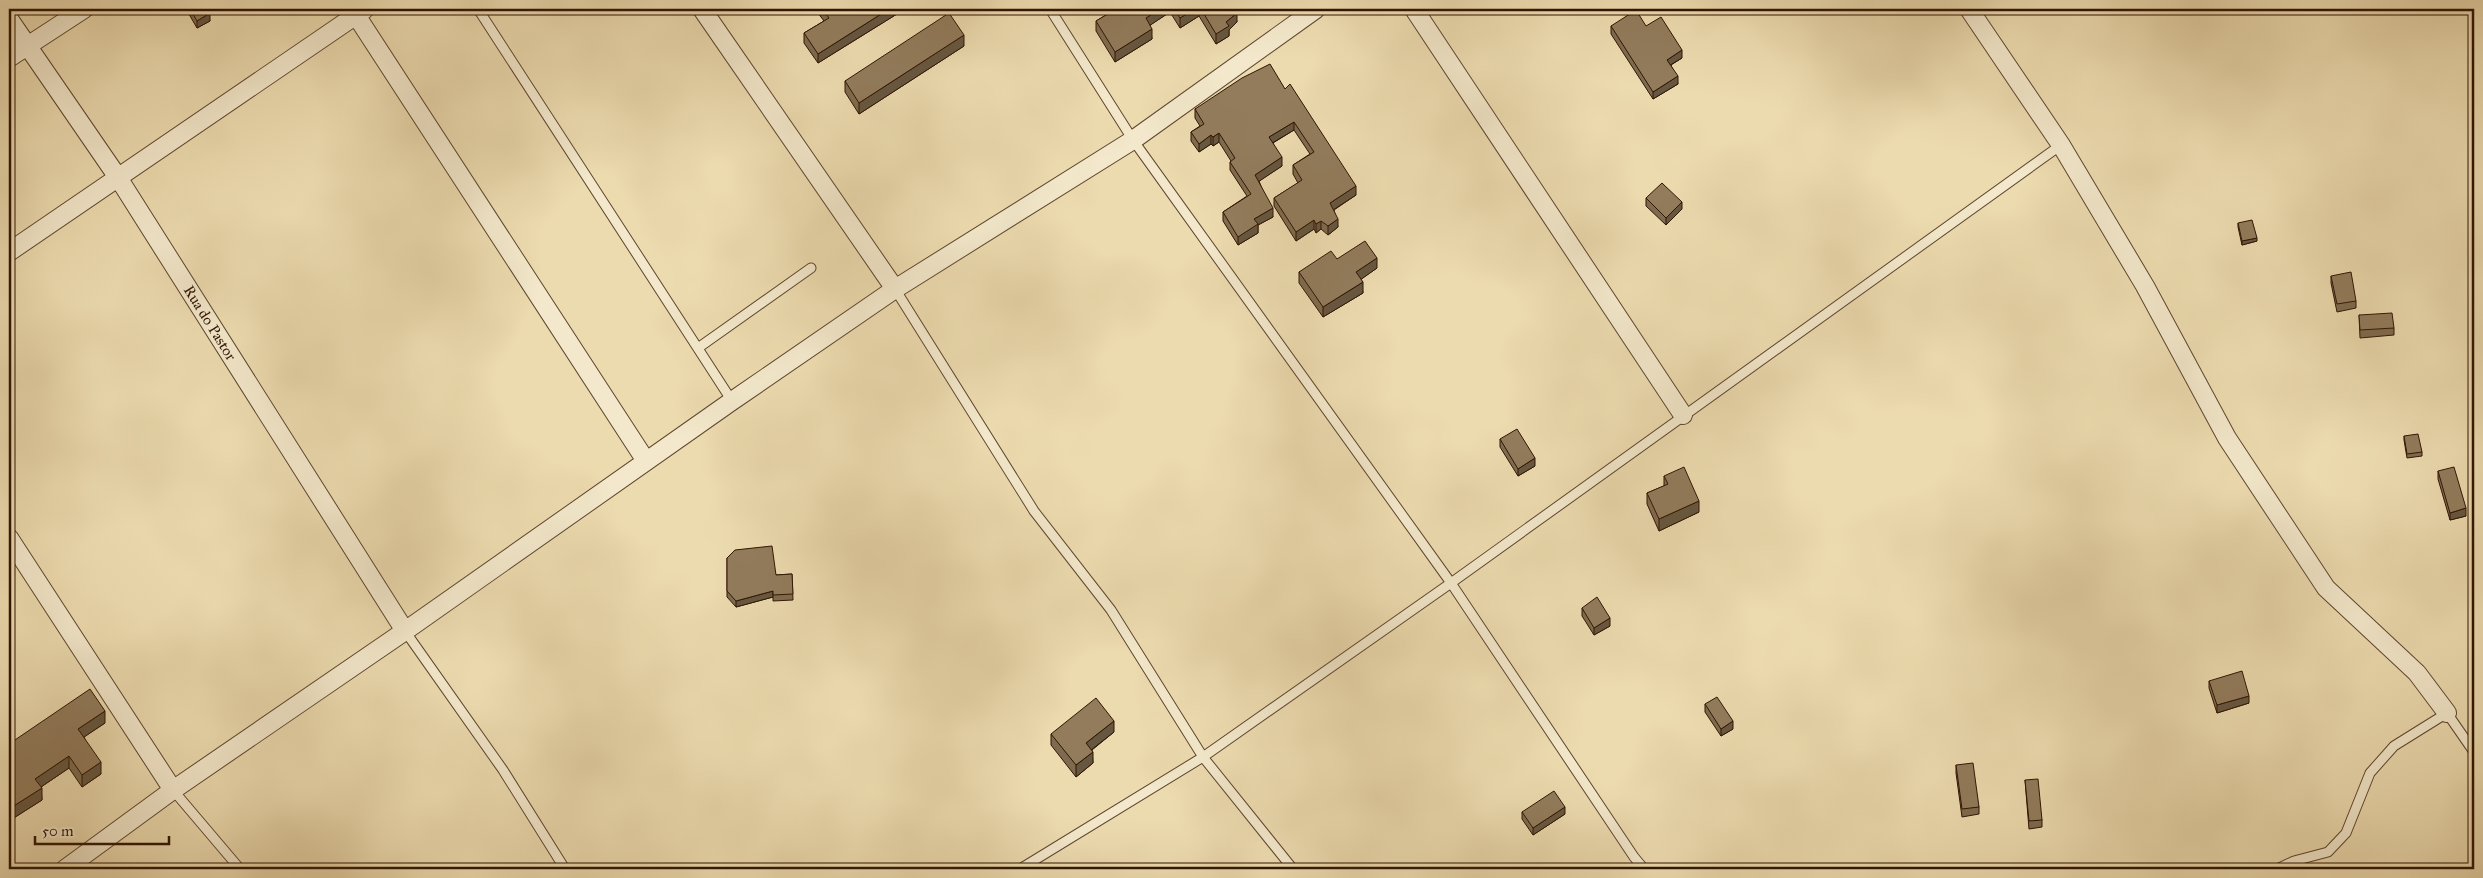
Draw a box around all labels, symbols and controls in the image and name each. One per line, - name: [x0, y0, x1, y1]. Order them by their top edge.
- street label: Rua do Pastor: [180, 282, 240, 364]
- scale bar: [35, 813, 169, 845]
- text: 50 m: [42, 822, 74, 840]

